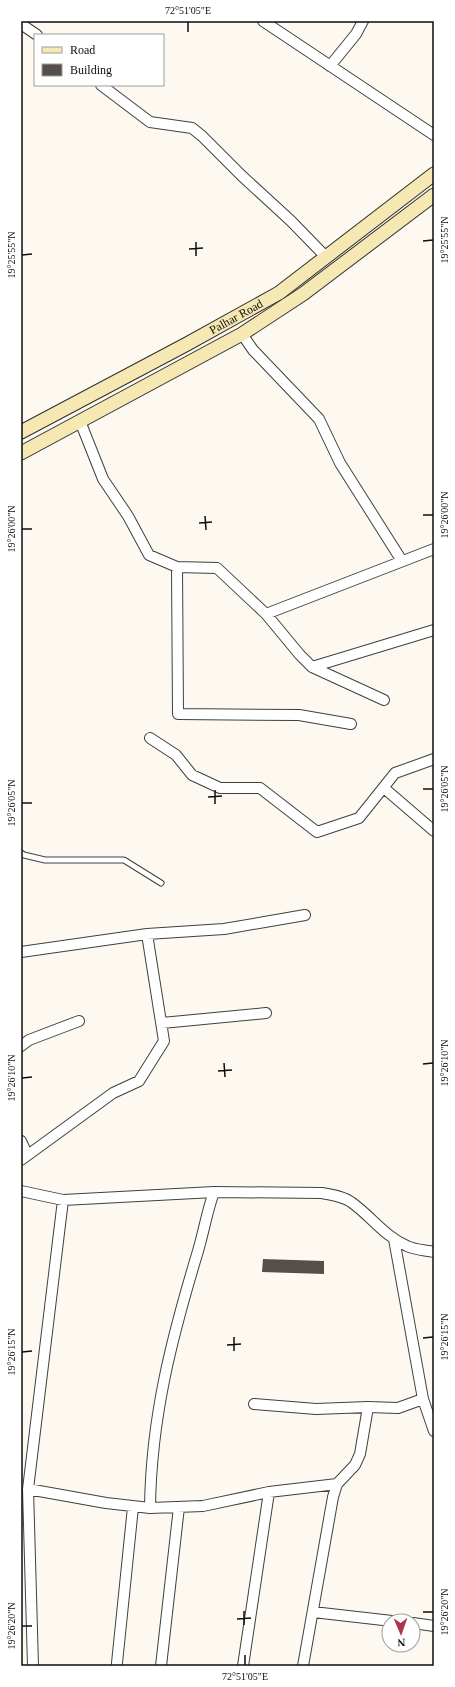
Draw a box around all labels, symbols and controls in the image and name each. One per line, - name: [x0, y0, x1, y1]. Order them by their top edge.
- text: 72°51'05"E: [165, 5, 211, 16]
- legend: [34, 34, 164, 86]
- text: Road: [70, 43, 95, 57]
- text: Building: [70, 63, 112, 77]
- text: 19°25'55"N: [439, 216, 450, 264]
- text: 19°25'55"N: [6, 231, 17, 279]
- street label: Palhar Road: [207, 296, 265, 337]
- text: 19°26'00"N: [439, 491, 450, 539]
- text: 19°26'00"N: [6, 505, 17, 553]
- text: 19°26'05"N: [439, 765, 450, 813]
- text: 19°26'05"N: [6, 779, 17, 827]
- text: 19°26'10"N: [439, 1039, 450, 1087]
- text: 19°26'10"N: [6, 1054, 17, 1102]
- text: 19°26'15"N: [439, 1313, 450, 1361]
- text: 19°26'15"N: [6, 1328, 17, 1376]
- text: 19°26'20"N: [439, 1588, 450, 1636]
- text: 19°26'20"N: [6, 1602, 17, 1650]
- north arrow: [381, 1613, 421, 1653]
- text: N: [397, 1637, 406, 1649]
- text: 72°51'05"E: [222, 1671, 268, 1682]

